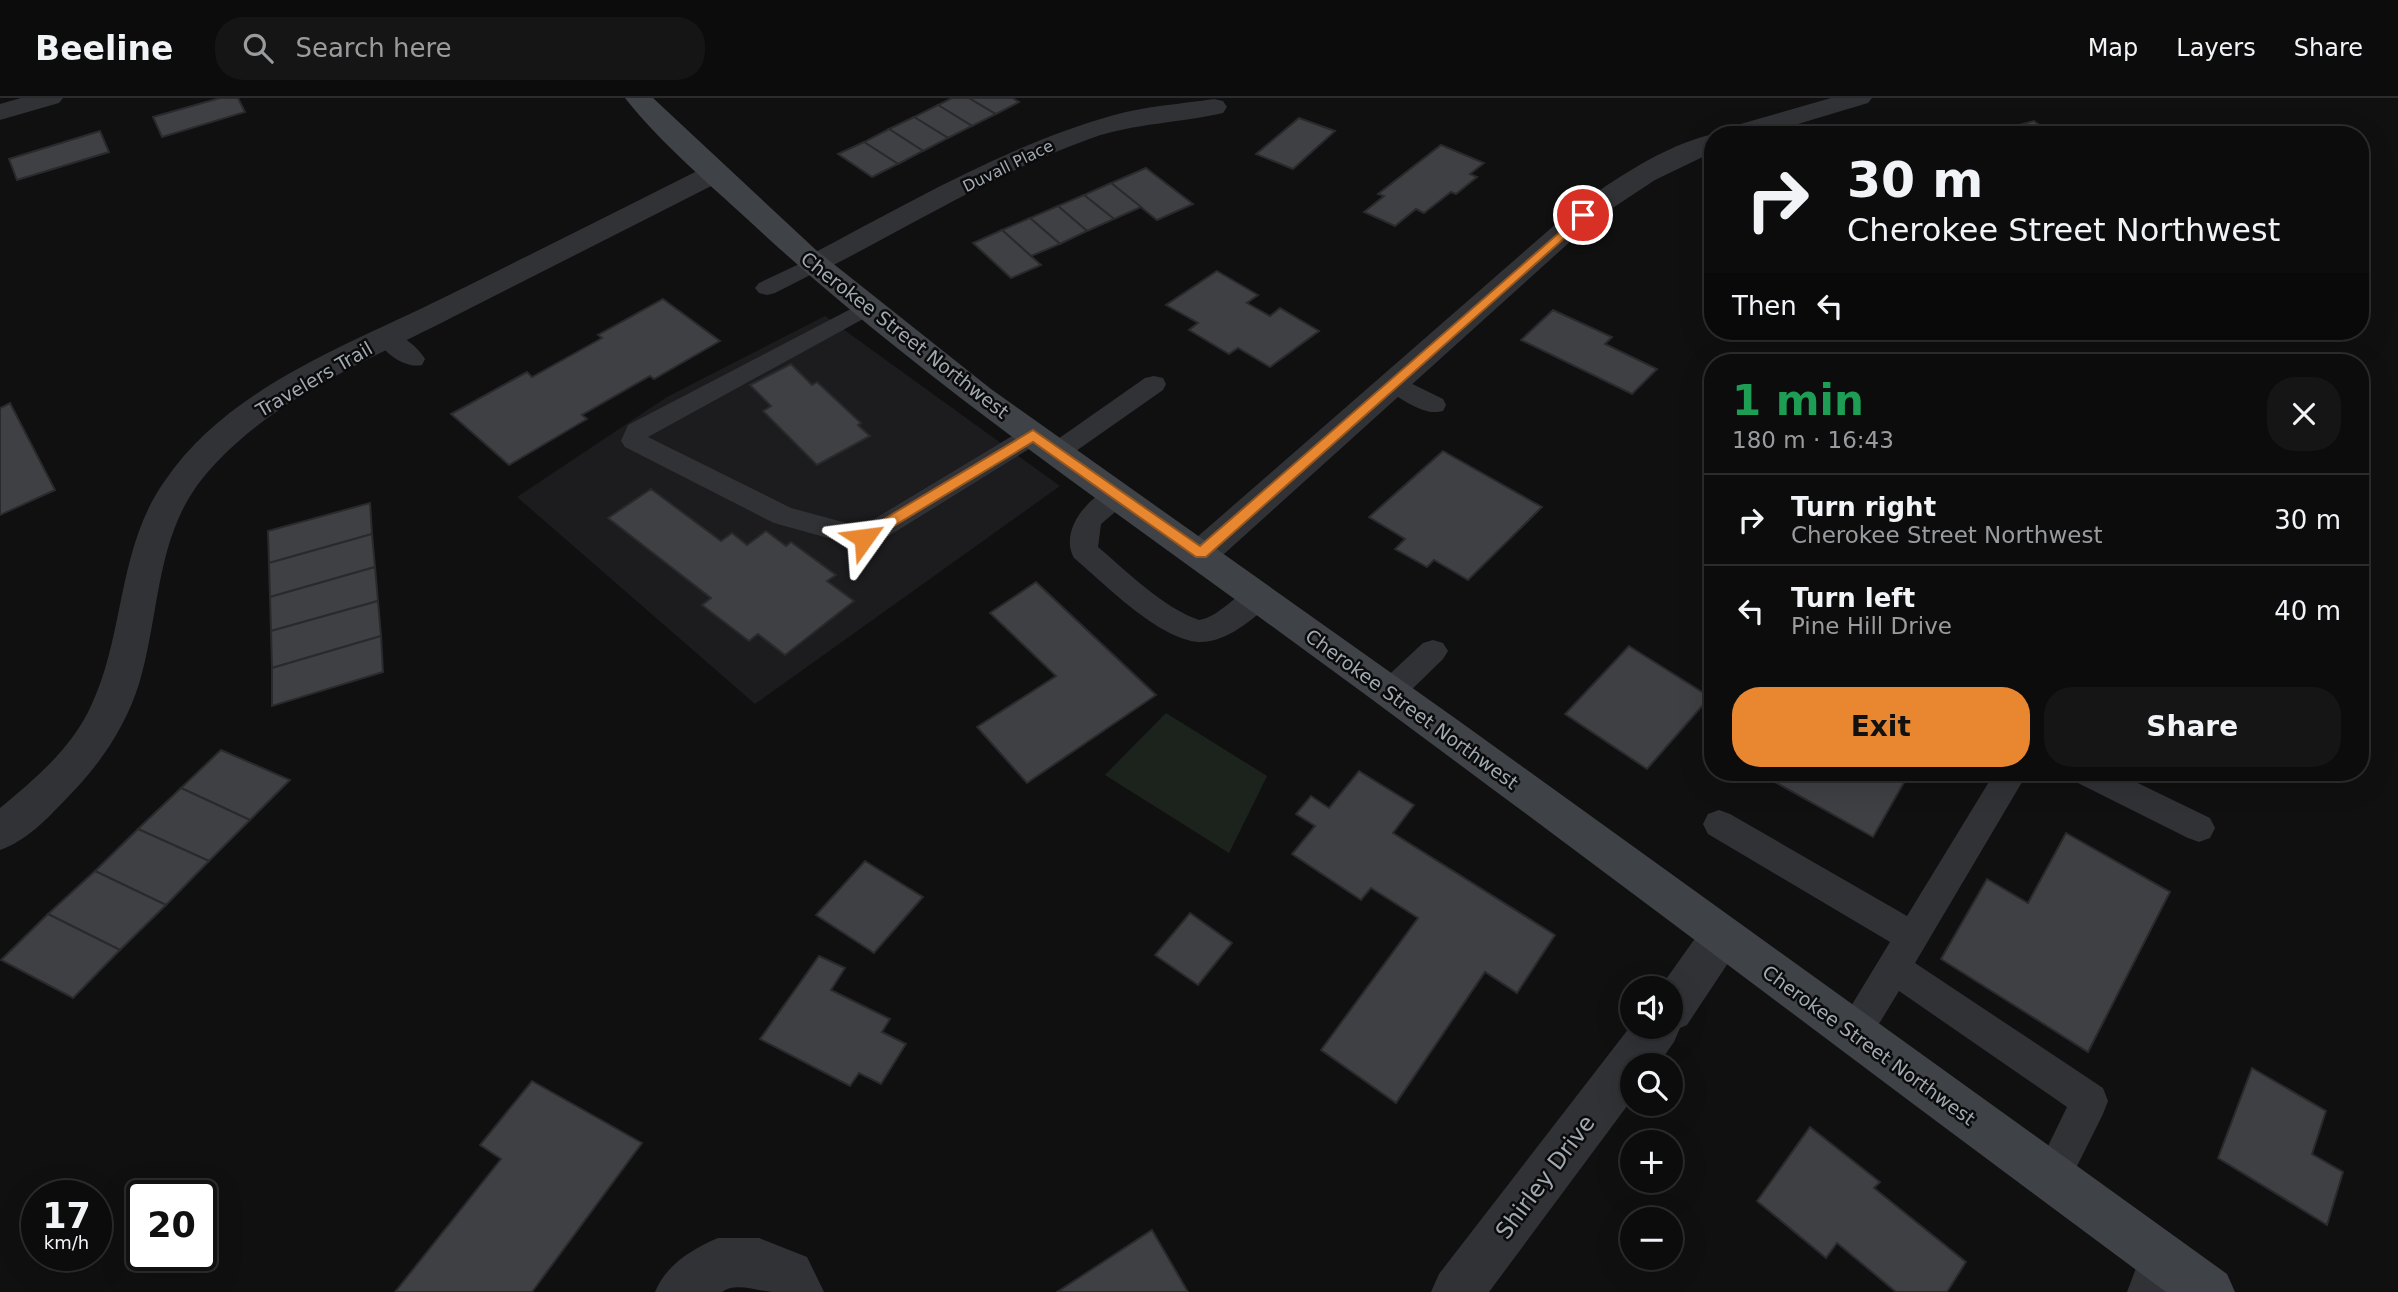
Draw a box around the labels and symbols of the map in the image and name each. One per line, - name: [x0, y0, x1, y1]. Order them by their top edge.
- street label: Duvall Place: [960, 136, 1056, 196]
- pin: [1553, 185, 1613, 245]
- street label: Cherokee Street Northwest: [797, 247, 1013, 423]
- street label: Travelers Trail: [251, 337, 376, 422]
- position arrow: [827, 501, 901, 575]
- street label: Cherokee Street Northwest: [1301, 624, 1523, 794]
- street label: Cherokee Street Northwest: [1758, 960, 1980, 1130]
- street label: Shirley Drive: [1490, 1110, 1600, 1244]
- speed limit sign: 20: [126, 1180, 217, 1271]

